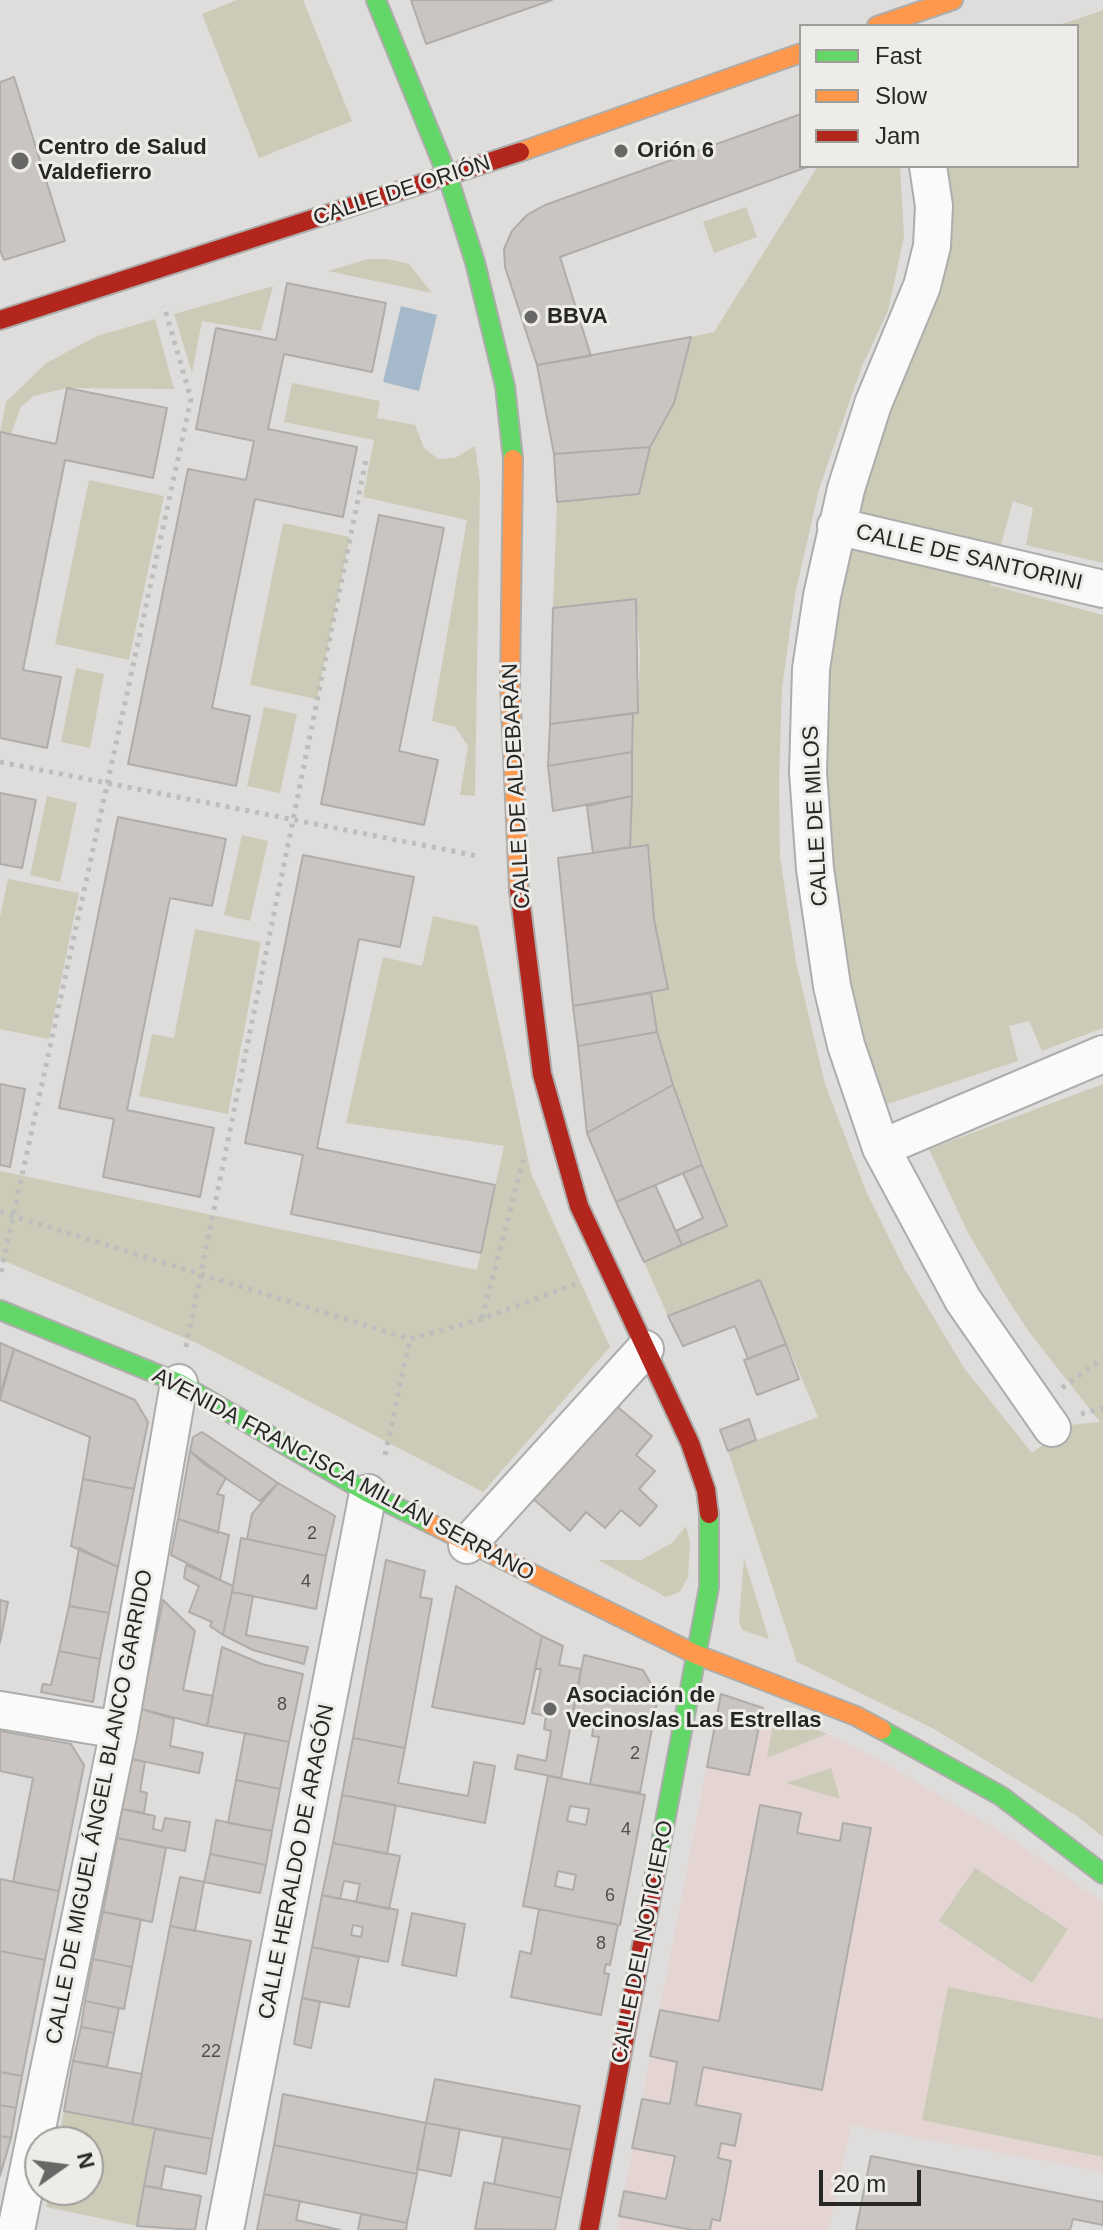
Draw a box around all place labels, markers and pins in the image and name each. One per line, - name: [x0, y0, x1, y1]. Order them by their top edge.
- place label: Centro de Salud Valdefierro: [38, 135, 207, 186]
- place label: Orión 6: [637, 138, 714, 164]
- marker: Orión 6: [612, 142, 630, 160]
- marker: Centro de Salud Valdefierro: [9, 150, 31, 172]
- place label: BBVA: [547, 304, 608, 330]
- marker: BBVA: [522, 308, 540, 326]
- place label: Asociación de Vecinos/as Las Estrellas: [566, 1683, 822, 1734]
- marker: Asociación de Vecinos/as Las Estrellas: [541, 1700, 559, 1718]

